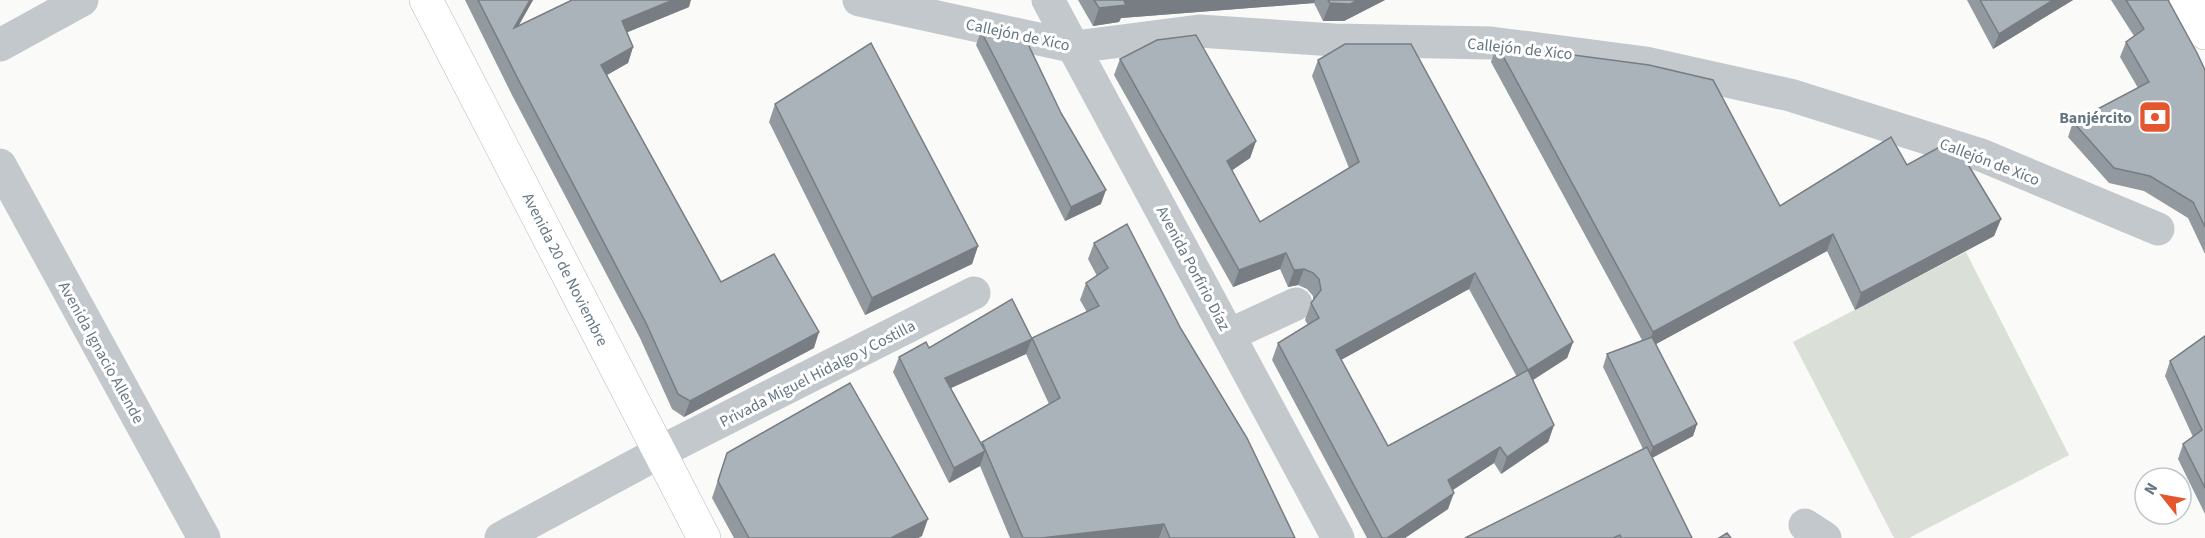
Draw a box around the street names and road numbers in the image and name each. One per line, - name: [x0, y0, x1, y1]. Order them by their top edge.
- street label: Callejón de Xico: [964, 13, 1072, 57]
- street label: Callejón de Xico: [1466, 33, 1574, 65]
- street label: Callejón de Xico: [1936, 133, 2043, 191]
- street label: Avenida 20 de Noviembre: [517, 189, 613, 350]
- street label: Avenida Porfirio Díaz: [1151, 202, 1235, 335]
- street label: Avenida Ignacio Allende: [53, 277, 149, 428]
- street label: Privada Miguel Hidalgo y Costilla: [716, 315, 919, 433]

